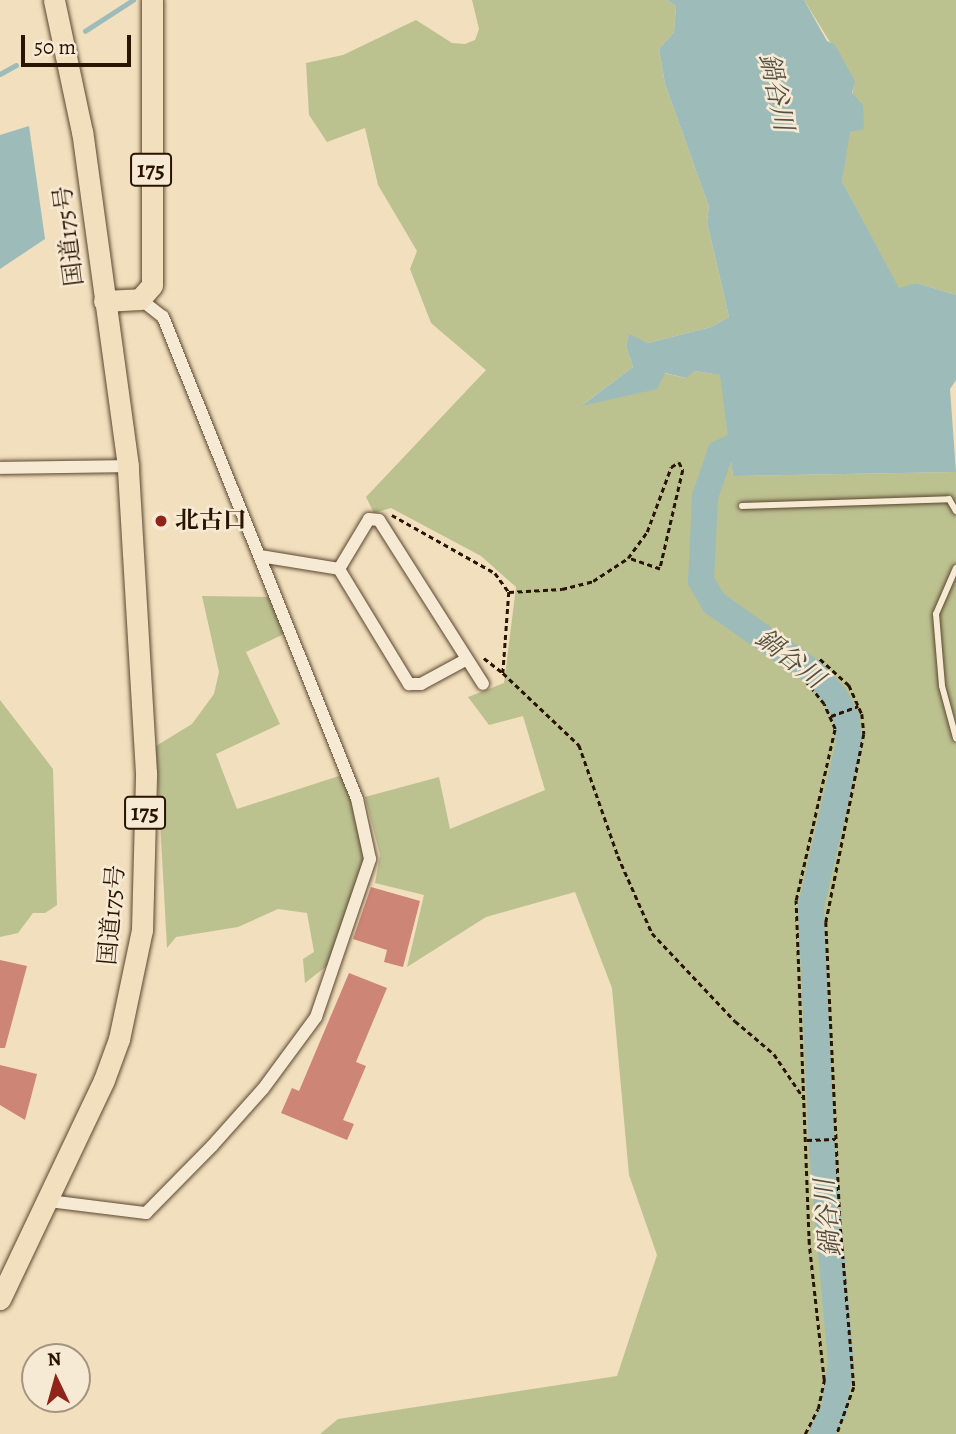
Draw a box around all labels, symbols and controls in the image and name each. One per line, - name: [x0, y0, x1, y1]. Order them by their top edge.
- scale bar: [24, 21, 135, 65]
- text: 50 m: [34, 33, 76, 61]
- water label: 鍋谷川: [753, 51, 799, 133]
- road number: 175: [130, 150, 172, 190]
- street label: 国道175号: [49, 184, 89, 288]
- place label: 北古口: [175, 507, 247, 535]
- marker: 北古口: [153, 513, 169, 529]
- water label: 鍋谷川: [750, 623, 830, 695]
- road number: 175: [124, 793, 166, 832]
- street label: 国道175号: [93, 864, 131, 966]
- water label: 鍋谷川: [809, 1178, 847, 1258]
- north arrow: [21, 1343, 91, 1413]
- text: N: [46, 1346, 62, 1373]

